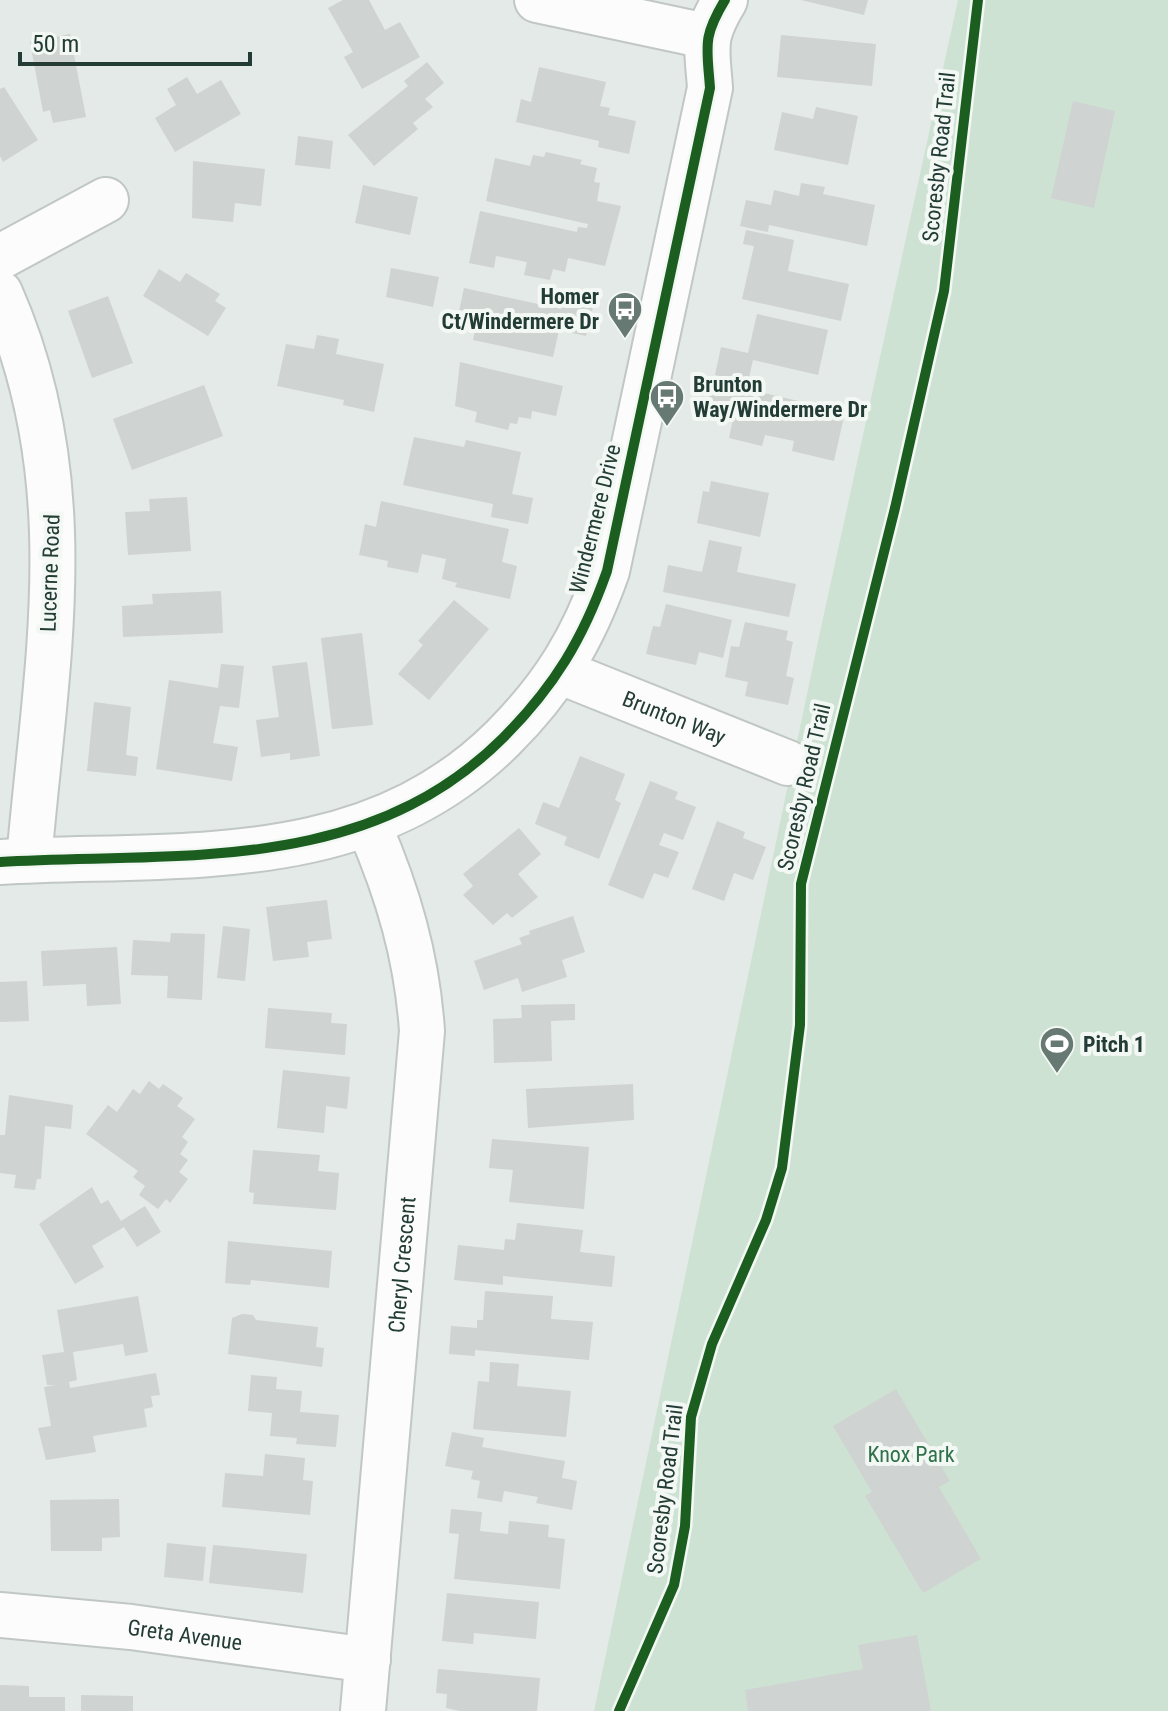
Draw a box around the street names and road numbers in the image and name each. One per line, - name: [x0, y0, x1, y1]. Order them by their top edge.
- street label: Scoresby Road Trail: [918, 71, 960, 243]
- street label: Windermere Drive: [564, 442, 626, 596]
- street label: Lucerne Road: [35, 514, 65, 632]
- street label: Brunton Way: [619, 686, 729, 749]
- street label: Scoresby Road Trail: [773, 701, 835, 873]
- street label: Cheryl Crescent: [383, 1196, 420, 1334]
- street label: Scoresby Road Trail: [642, 1403, 688, 1575]
- street label: Greta Avenue: [126, 1614, 244, 1655]

